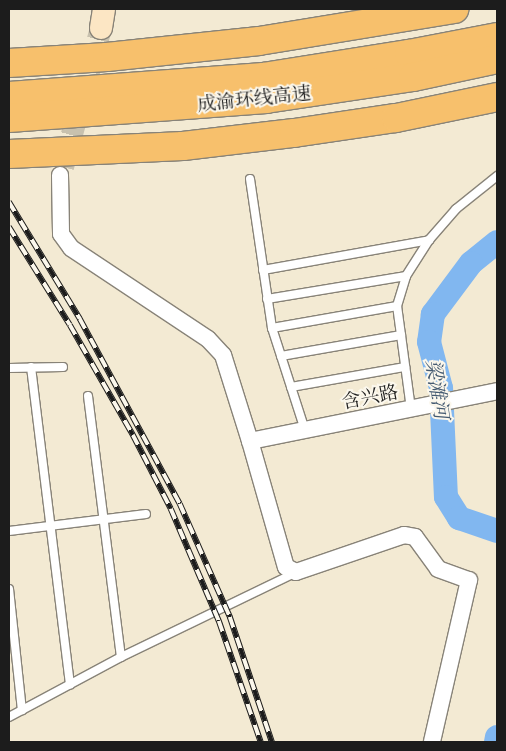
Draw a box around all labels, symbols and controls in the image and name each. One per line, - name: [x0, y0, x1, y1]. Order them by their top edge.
- street label: 成渝环线高速: [196, 82, 312, 116]
- water label: 梁滩河: [420, 357, 454, 421]
- street label: 含兴路: [340, 380, 400, 414]

